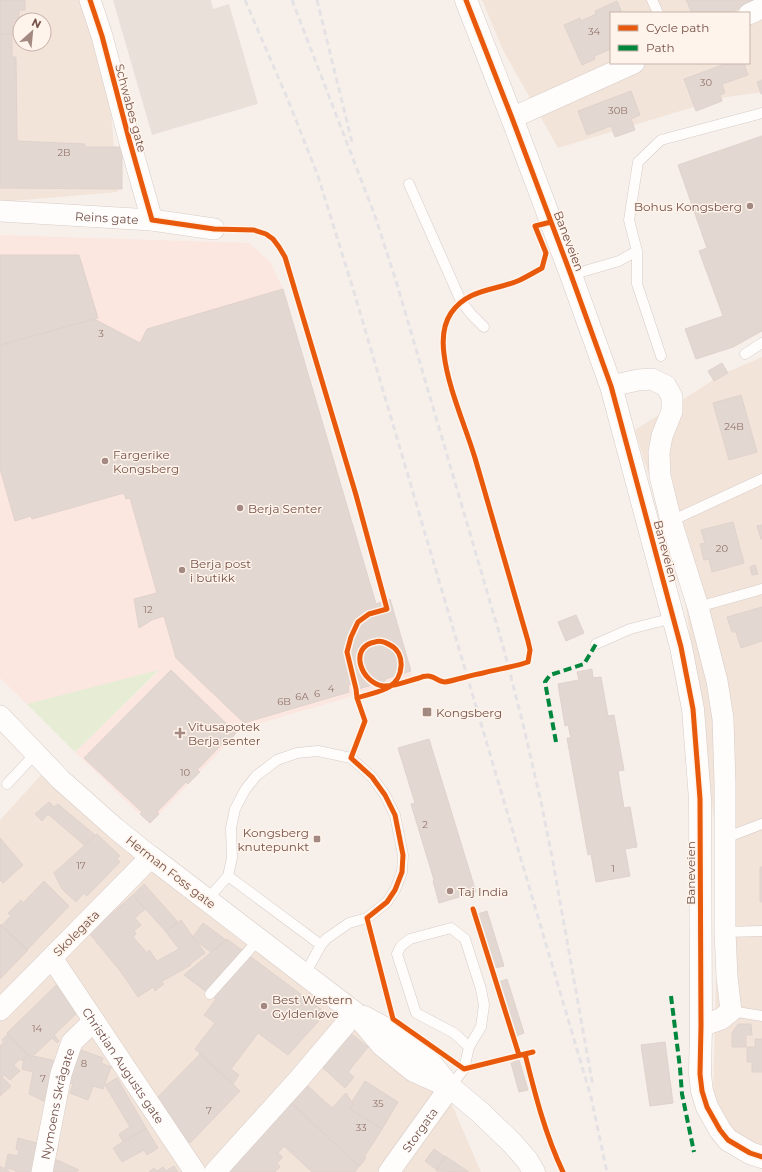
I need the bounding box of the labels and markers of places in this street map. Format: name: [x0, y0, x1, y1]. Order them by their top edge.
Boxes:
place label: Bohus Kongsberg: [634, 199, 742, 214]
marker: Bohus Kongsberg: [745, 201, 755, 211]
place label: Fargerike Kongsberg: [113, 447, 179, 476]
marker: Fargerike Kongsberg: [100, 456, 110, 466]
place label: Berja Senter: [248, 501, 322, 516]
marker: Berja Senter: [235, 503, 245, 513]
place label: Berja post i butikk: [190, 556, 251, 585]
marker: Berja post i butikk: [177, 565, 187, 575]
place label: Kongsberg: [436, 705, 502, 720]
marker: Kongsberg: [421, 706, 433, 718]
place label: Vitusapotek Berja senter: [188, 719, 261, 748]
marker: Vitusapotek Berja senter: [175, 728, 185, 738]
place label: Kongsberg knutepunkt: [237, 825, 309, 854]
marker: Kongsberg knutepunkt: [312, 834, 322, 844]
place label: Taj India: [458, 884, 508, 899]
marker: Taj India: [445, 886, 455, 896]
place label: Best Western Gyldenløve: [272, 992, 353, 1021]
marker: Best Western Gyldenløve: [259, 1001, 269, 1011]

